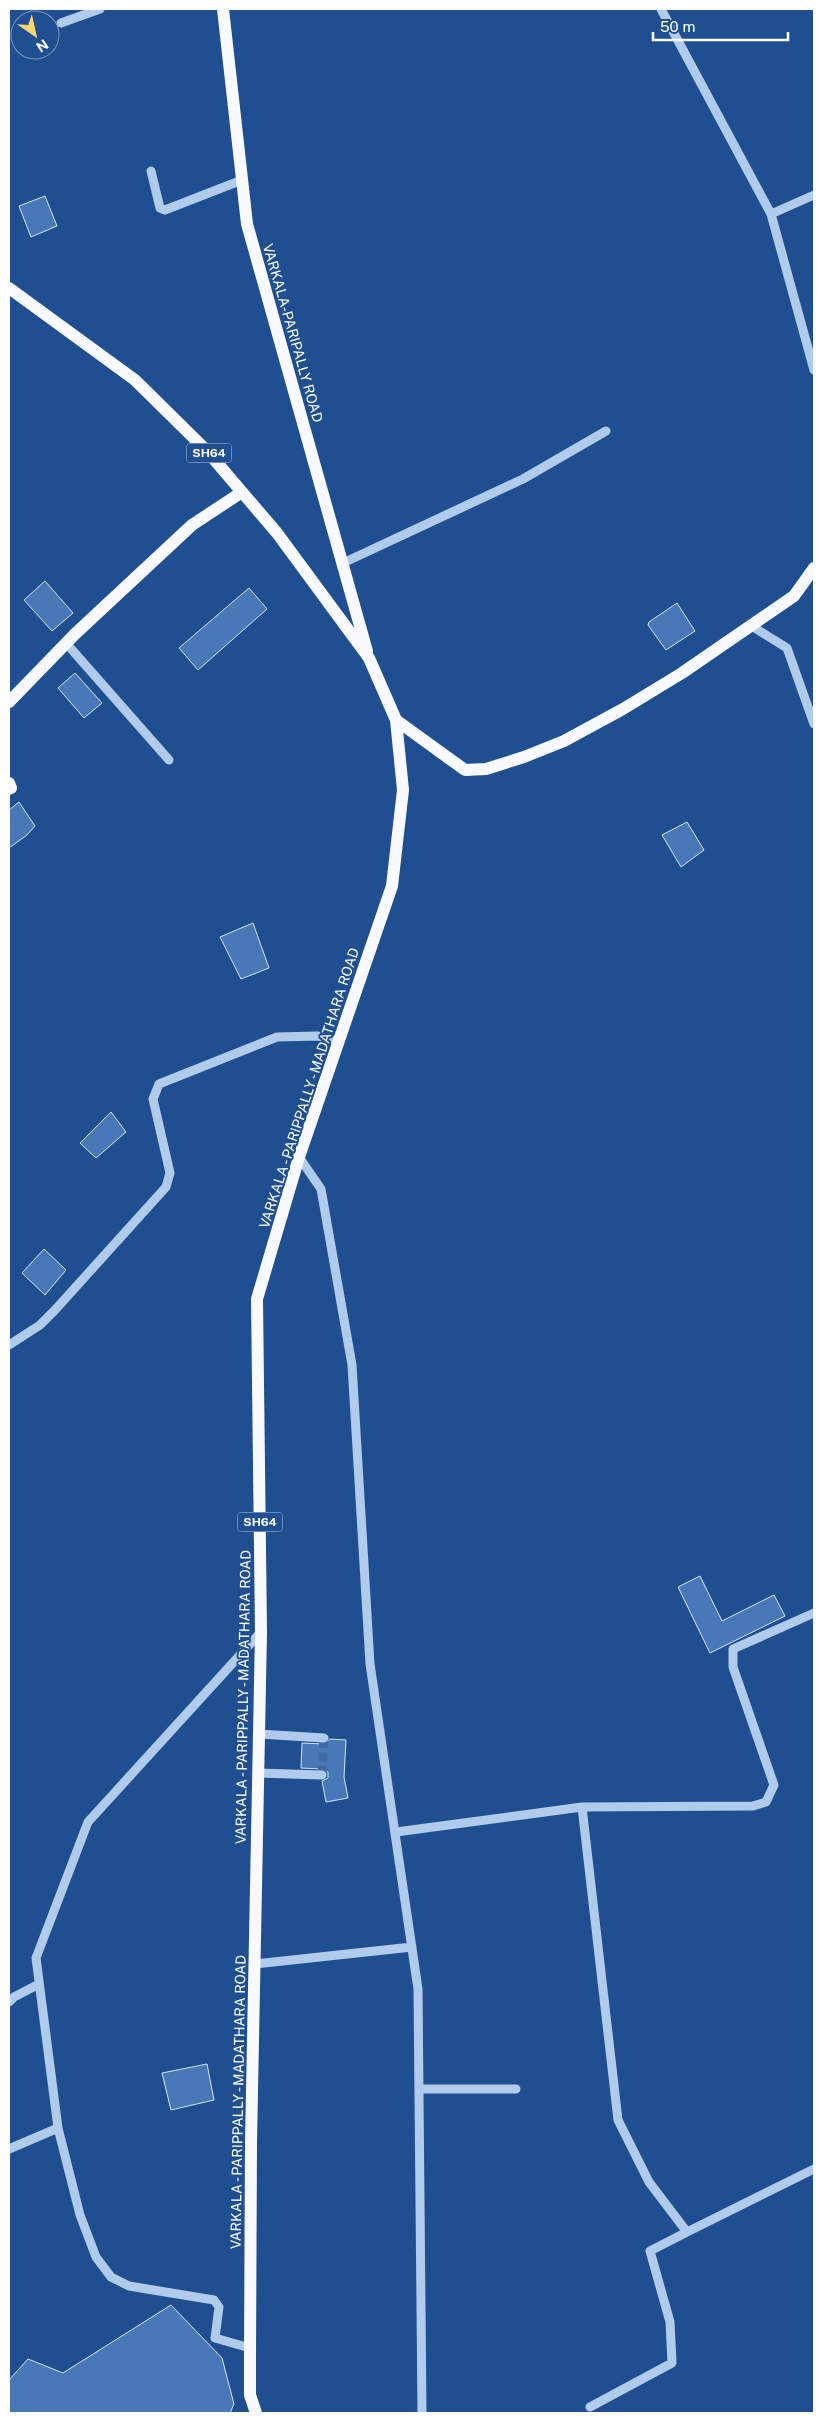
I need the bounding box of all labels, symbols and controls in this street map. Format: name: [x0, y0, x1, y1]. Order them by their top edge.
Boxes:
north arrow: [10, 10, 60, 60]
scale bar: [653, 10, 788, 42]
text: 50 m: [660, 18, 695, 35]
text: N: [33, 36, 51, 55]
street label: VARKALA-PARIPALLY ROAD: [260, 242, 326, 424]
road number: SH64: [186, 443, 232, 462]
street label: VARKALA - PARIPPALLY - MADATHARA ROAD: [256, 946, 362, 1230]
road number: SH64: [238, 1512, 282, 1531]
street label: VARKALA - PARIPPALLY - MADATHARA ROAD: [232, 1550, 254, 1844]
street label: VARKALA - PARIPPALLY - MADATHARA ROAD: [227, 1955, 249, 2249]

